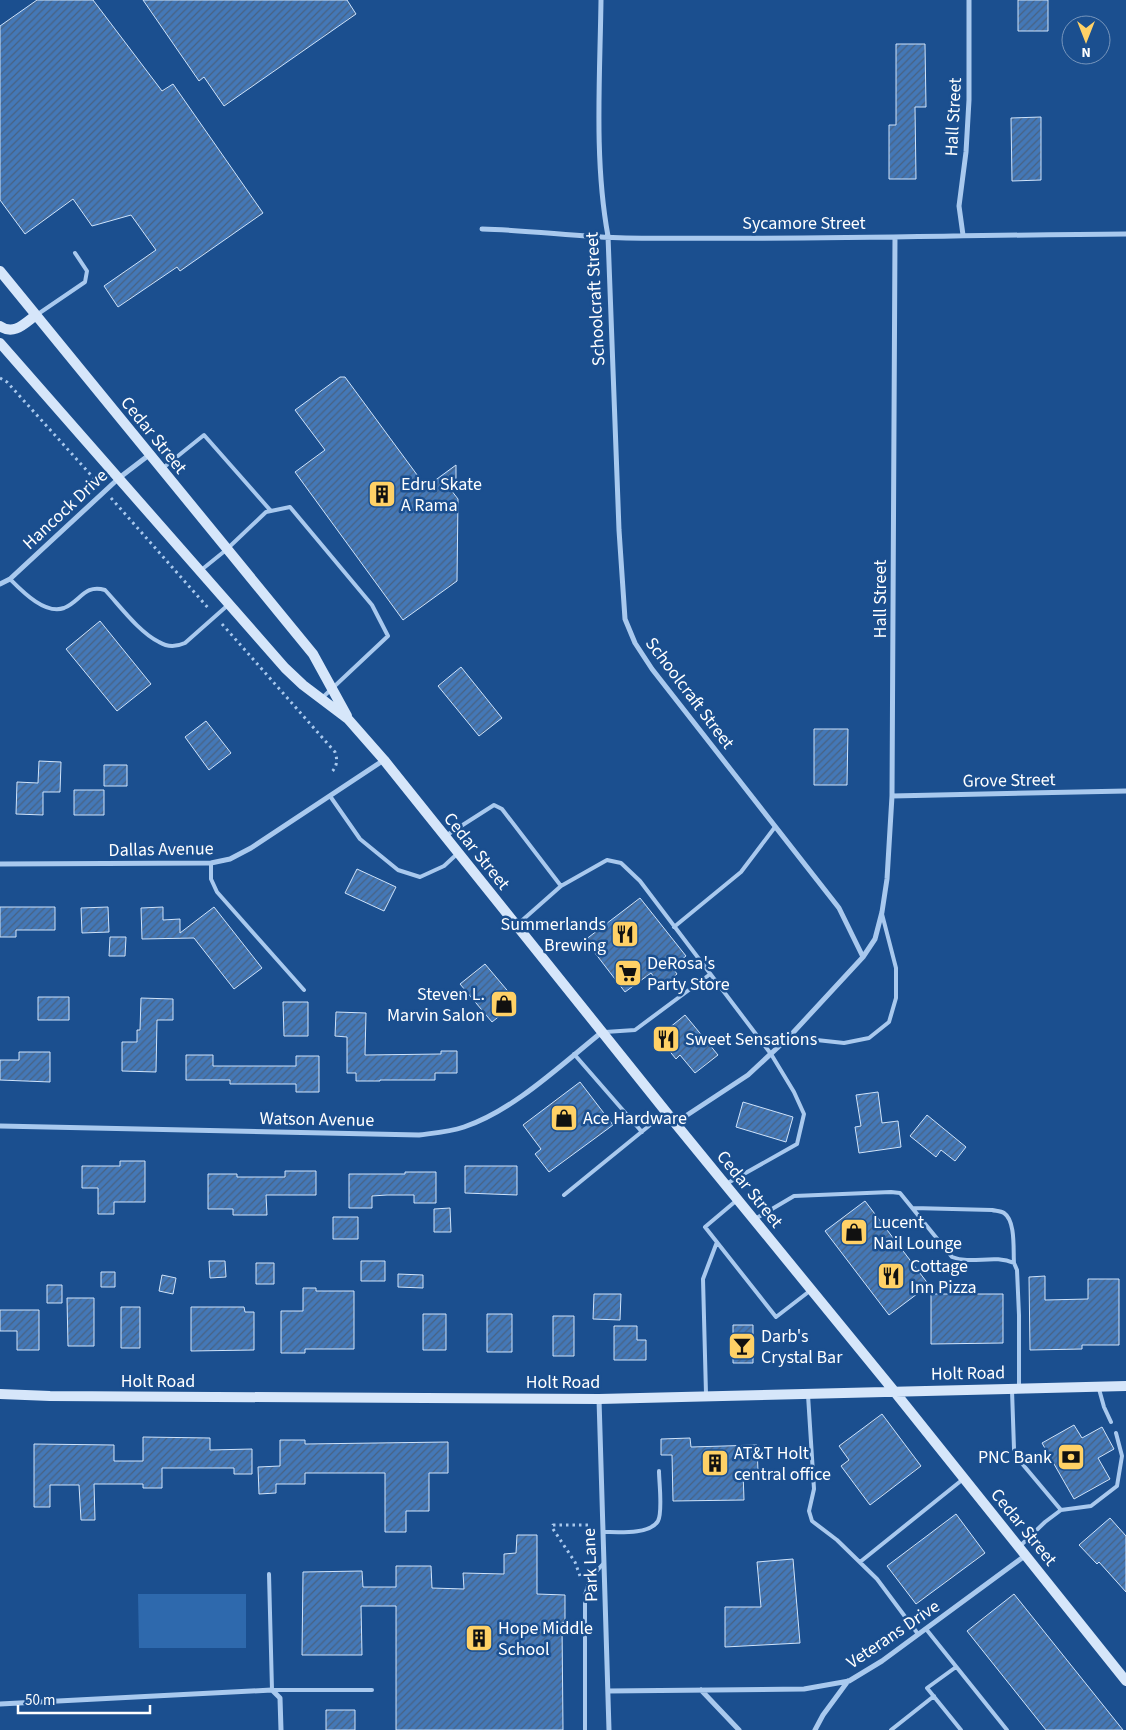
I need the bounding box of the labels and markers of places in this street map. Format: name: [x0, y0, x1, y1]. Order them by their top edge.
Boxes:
place label: Edru Skate A Rama: [401, 472, 482, 518]
building icon: Edru Skate A Rama: [367, 479, 397, 509]
place label: Summerlands Brewing: [501, 912, 606, 958]
restaurant icon: Summerlands Brewing: [610, 919, 640, 949]
place label: DeRosa's Party Store: [647, 951, 730, 997]
supermarket icon: DeRosa's Party Store: [613, 958, 643, 988]
place label: Steven L. Marvin Salon: [387, 982, 485, 1028]
shop icon: Steven L. Marvin Salon: [489, 989, 519, 1019]
restaurant icon: Sweet Sensations: [651, 1024, 681, 1054]
place label: Sweet Sensations: [685, 1027, 817, 1052]
shop icon: Ace Hardware: [549, 1103, 579, 1133]
place label: Ace Hardware: [583, 1106, 687, 1131]
place label: Lucent Nail Lounge: [873, 1210, 962, 1256]
shop icon: Lucent Nail Lounge: [839, 1217, 869, 1247]
place label: Cottage Inn Pizza: [910, 1254, 977, 1300]
restaurant icon: Cottage Inn Pizza: [876, 1261, 906, 1291]
place label: Darb's Crystal Bar: [761, 1324, 843, 1370]
bar icon: Darb's Crystal Bar: [727, 1331, 757, 1361]
place label: AT&T Holt central office: [734, 1441, 831, 1487]
bank icon: PNC Bank: [1056, 1442, 1086, 1472]
place label: PNC Bank: [978, 1445, 1052, 1470]
building icon: AT&T Holt central office: [700, 1448, 730, 1478]
place label: Hope Middle School: [498, 1616, 593, 1662]
building icon: Hope Middle School: [464, 1623, 494, 1653]

